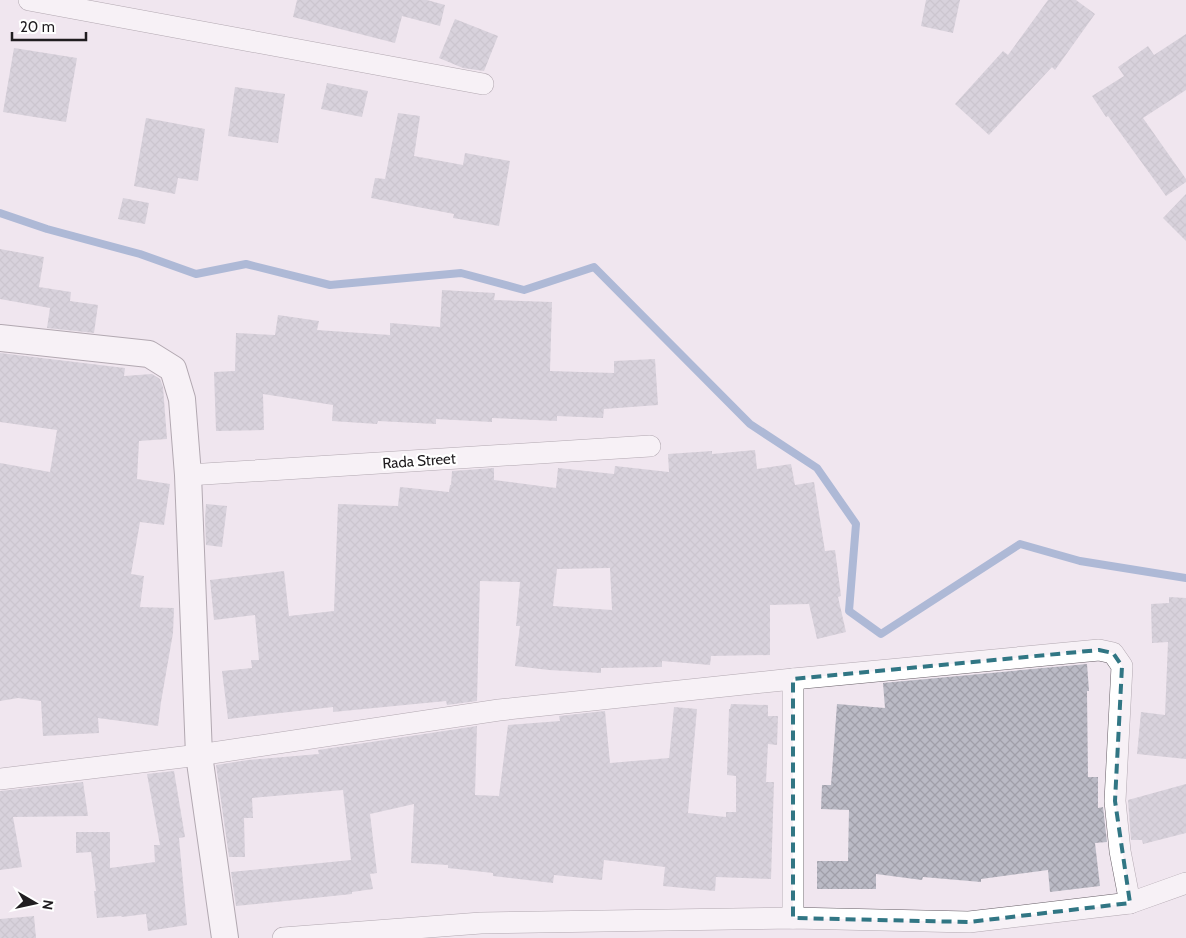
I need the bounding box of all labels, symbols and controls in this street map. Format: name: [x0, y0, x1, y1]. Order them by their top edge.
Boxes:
scale bar: [12, 10, 86, 42]
text: 20 m: [20, 18, 55, 36]
street label: Rada Street: [382, 449, 456, 473]
north arrow: [10, 878, 60, 928]
text: N: [38, 899, 58, 911]

